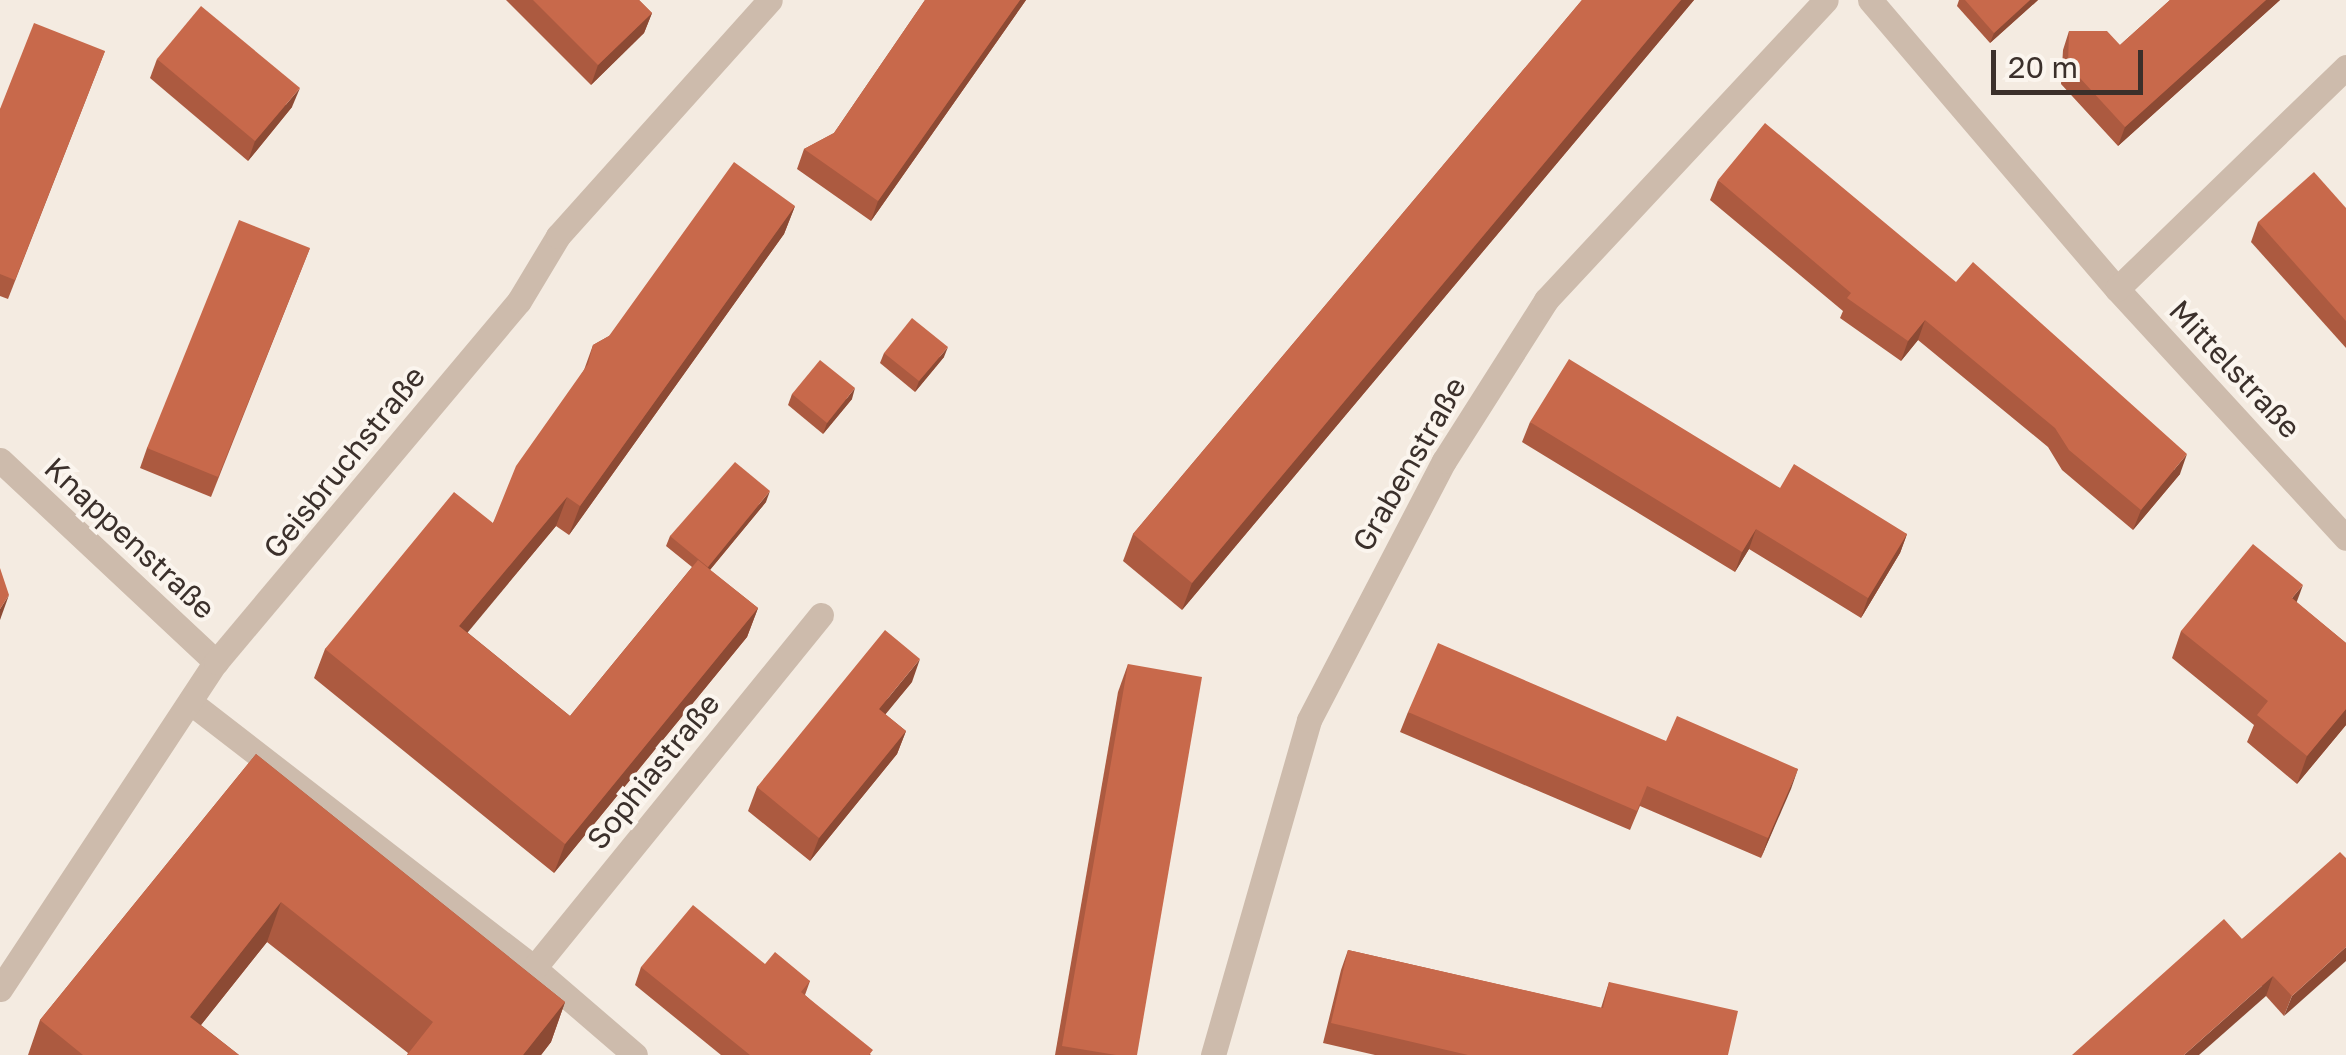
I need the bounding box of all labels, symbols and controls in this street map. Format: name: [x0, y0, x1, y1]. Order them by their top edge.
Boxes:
scale bar: [1996, 30, 2148, 92]
text: 20 m: [2008, 49, 2078, 85]
street label: Mittelstraße: [2162, 293, 2308, 445]
street label: Geisbruchstraße: [256, 359, 432, 565]
street label: Grabenstraße: [1345, 371, 1473, 557]
street label: Knappenstraße: [37, 450, 223, 626]
street label: Sophiastraße: [579, 686, 727, 856]

